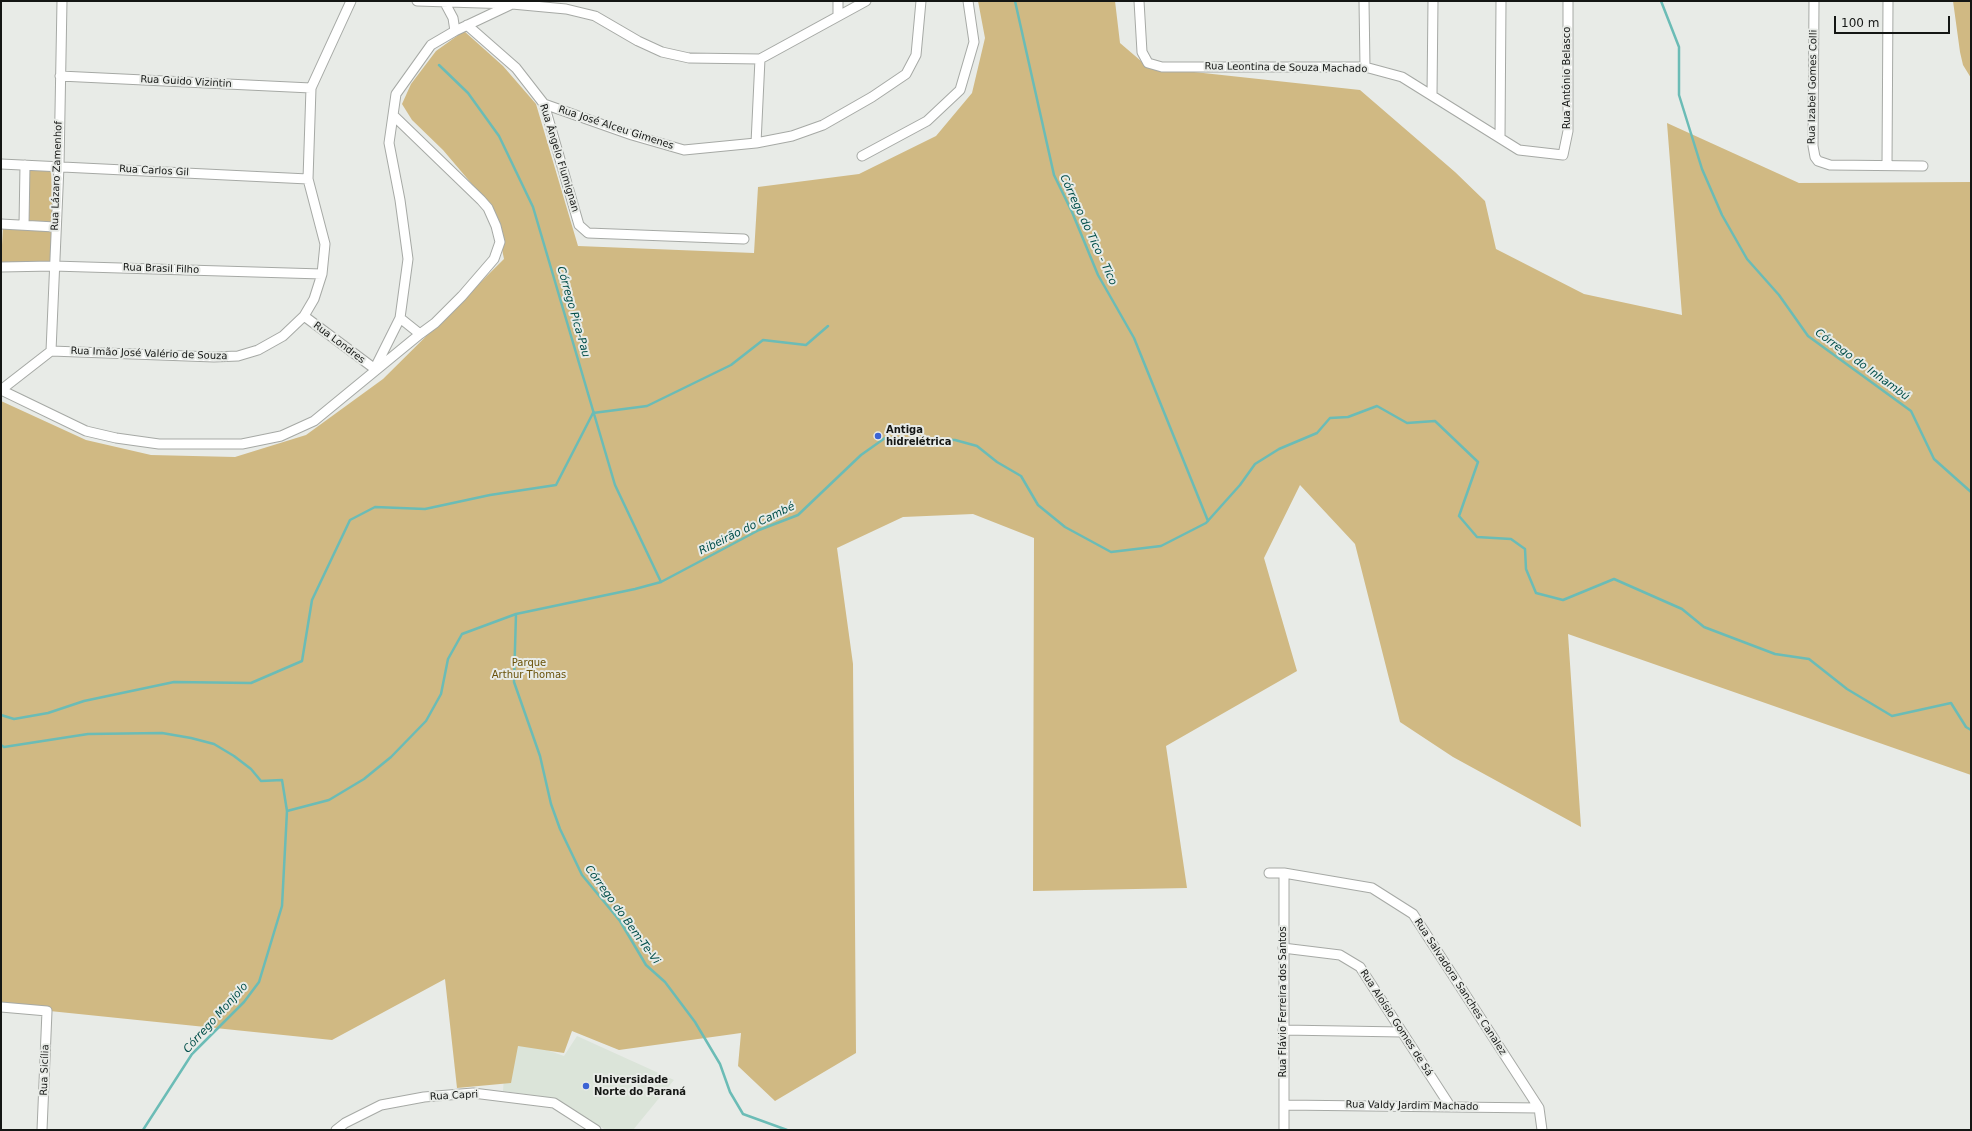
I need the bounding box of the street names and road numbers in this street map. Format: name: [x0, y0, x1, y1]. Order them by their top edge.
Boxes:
street label: Rua Antônio Belasco: [1561, 27, 1573, 129]
street label: Rua Izabel Gomes Colli: [1806, 30, 1820, 144]
street label: Rua Leontina de Souza Machado: [1205, 61, 1367, 75]
street label: Rua Guido Vizintin: [140, 74, 232, 90]
street label: Rua Ângelo Flumignan: [537, 102, 581, 214]
street label: Rua José Alceu Gimenes: [557, 104, 675, 152]
street label: Rua Lázaro Zamenhof: [49, 121, 65, 231]
street label: Rua Carlos Gil: [119, 163, 189, 179]
street label: Rua Brasil Filho: [123, 262, 199, 276]
street label: Rua Londres: [311, 320, 367, 366]
street label: Rua Imão José Valério de Souza: [70, 345, 228, 363]
street label: Rua Salvadora Sanches Canalez: [1411, 917, 1509, 1057]
street label: Rua Flávio Ferreira dos Santos: [1277, 926, 1289, 1078]
street label: Rua Aloísio Gomes de Sá: [1357, 968, 1435, 1078]
street label: Rua Sicília: [38, 1044, 52, 1096]
street label: Rua Capri: [429, 1089, 479, 1103]
street label: Rua Valdy Jardim Machado: [1346, 1099, 1478, 1113]

